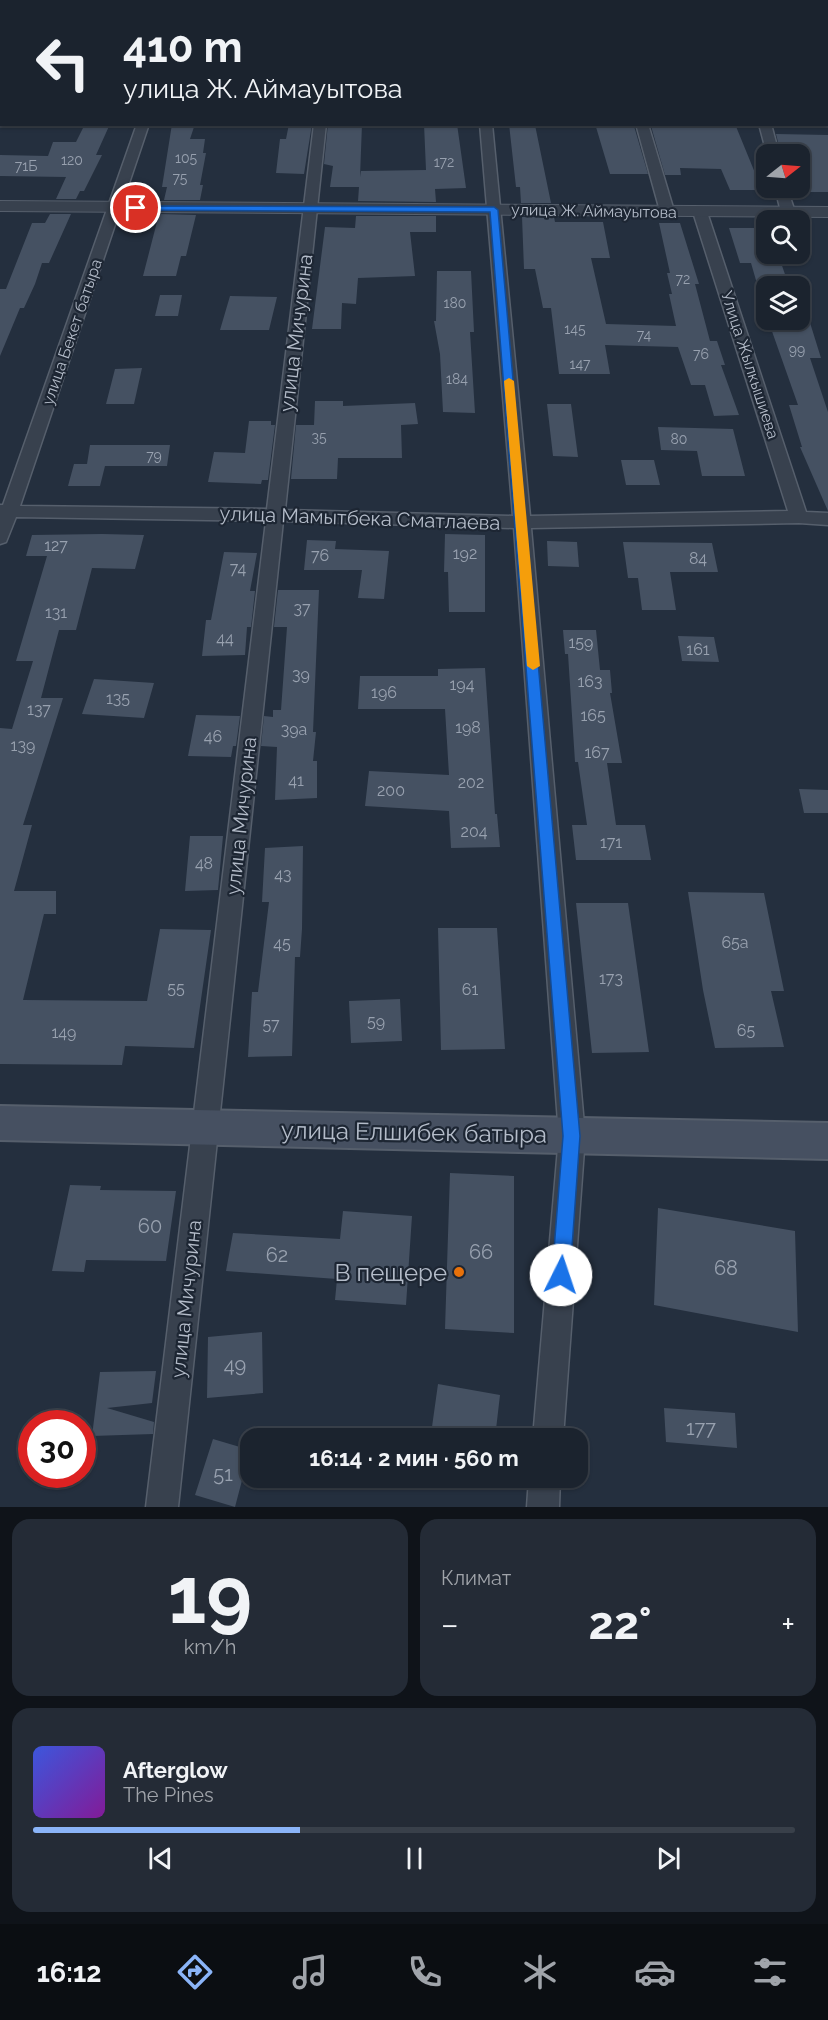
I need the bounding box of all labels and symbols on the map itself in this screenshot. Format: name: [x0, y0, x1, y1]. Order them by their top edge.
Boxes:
north arrow: [756, 144, 810, 198]
house number: 105: [175, 150, 197, 166]
house number: 120: [61, 152, 83, 168]
house number: 172: [434, 154, 454, 170]
house number: 71Б: [15, 158, 37, 174]
house number: 75: [173, 170, 188, 186]
pin: [110, 182, 161, 233]
street label: улица Ж. Аймауытова: [511, 200, 677, 222]
street label: улица Мичурина: [274, 253, 318, 413]
street label: улица Бекет батыра: [38, 256, 106, 408]
house number: 72: [676, 271, 690, 287]
street label: Улица Жылкышиева: [717, 289, 783, 441]
house number: 180: [444, 295, 466, 311]
house number: 145: [564, 321, 586, 337]
house number: 74: [637, 327, 652, 343]
house number: 99: [789, 342, 805, 358]
house number: 76: [693, 346, 709, 362]
house number: 147: [569, 356, 591, 372]
house number: 184: [446, 371, 468, 387]
house number: 35: [311, 429, 327, 445]
house number: 80: [671, 431, 687, 447]
house number: 79: [146, 448, 162, 464]
street label: улица Мамытбека Сматлаева: [219, 501, 501, 535]
house number: 127: [44, 536, 68, 555]
house number: 192: [453, 544, 477, 563]
house number: 76: [311, 546, 329, 565]
house number: 84: [689, 549, 707, 568]
house number: 74: [230, 559, 246, 578]
house number: 37: [293, 599, 311, 618]
house number: 131: [45, 603, 67, 622]
house number: 44: [216, 629, 234, 648]
house number: 159: [569, 633, 593, 652]
house number: 161: [686, 640, 710, 659]
house number: 39: [292, 665, 310, 684]
house number: 163: [577, 672, 603, 691]
house number: 194: [450, 675, 475, 694]
house number: 196: [371, 683, 397, 702]
house number: 135: [106, 689, 130, 708]
house number: 137: [27, 700, 51, 719]
house number: 165: [580, 706, 606, 725]
house number: 198: [455, 718, 481, 737]
house number: 39а: [281, 720, 307, 739]
house number: 46: [204, 727, 222, 746]
house number: 139: [11, 736, 35, 755]
street label: улица Мичурина: [221, 736, 261, 896]
house number: 167: [584, 743, 610, 762]
house number: 41: [288, 771, 304, 790]
house number: 202: [458, 773, 484, 792]
house number: 200: [377, 781, 405, 800]
house number: 204: [461, 822, 488, 841]
house number: 171: [600, 833, 622, 852]
house number: 48: [195, 854, 213, 873]
house number: 43: [274, 865, 292, 884]
house number: 65а: [721, 933, 749, 952]
house number: 45: [273, 934, 291, 953]
house number: 173: [599, 969, 623, 988]
house number: 55: [167, 979, 185, 998]
house number: 61: [462, 980, 478, 999]
house number: 59: [367, 1012, 385, 1031]
house number: 57: [262, 1015, 280, 1034]
house number: 65: [737, 1021, 755, 1040]
house number: 149: [52, 1023, 76, 1042]
street label: улица Елшибек батыра: [281, 1115, 547, 1149]
house number: 60: [138, 1214, 162, 1238]
street label: улица Мичурина: [166, 1219, 206, 1379]
house number: 66: [469, 1240, 493, 1264]
house number: 62: [266, 1243, 288, 1267]
position arrow: [529, 1243, 593, 1307]
house number: 68: [714, 1256, 738, 1280]
place label: В пещере: [334, 1258, 447, 1287]
marker: В пещере: [452, 1265, 466, 1279]
house number: 49: [224, 1353, 246, 1377]
speed limit sign: 30: [18, 1410, 96, 1488]
house number: 177: [686, 1416, 716, 1440]
house number: 51: [213, 1462, 233, 1486]

